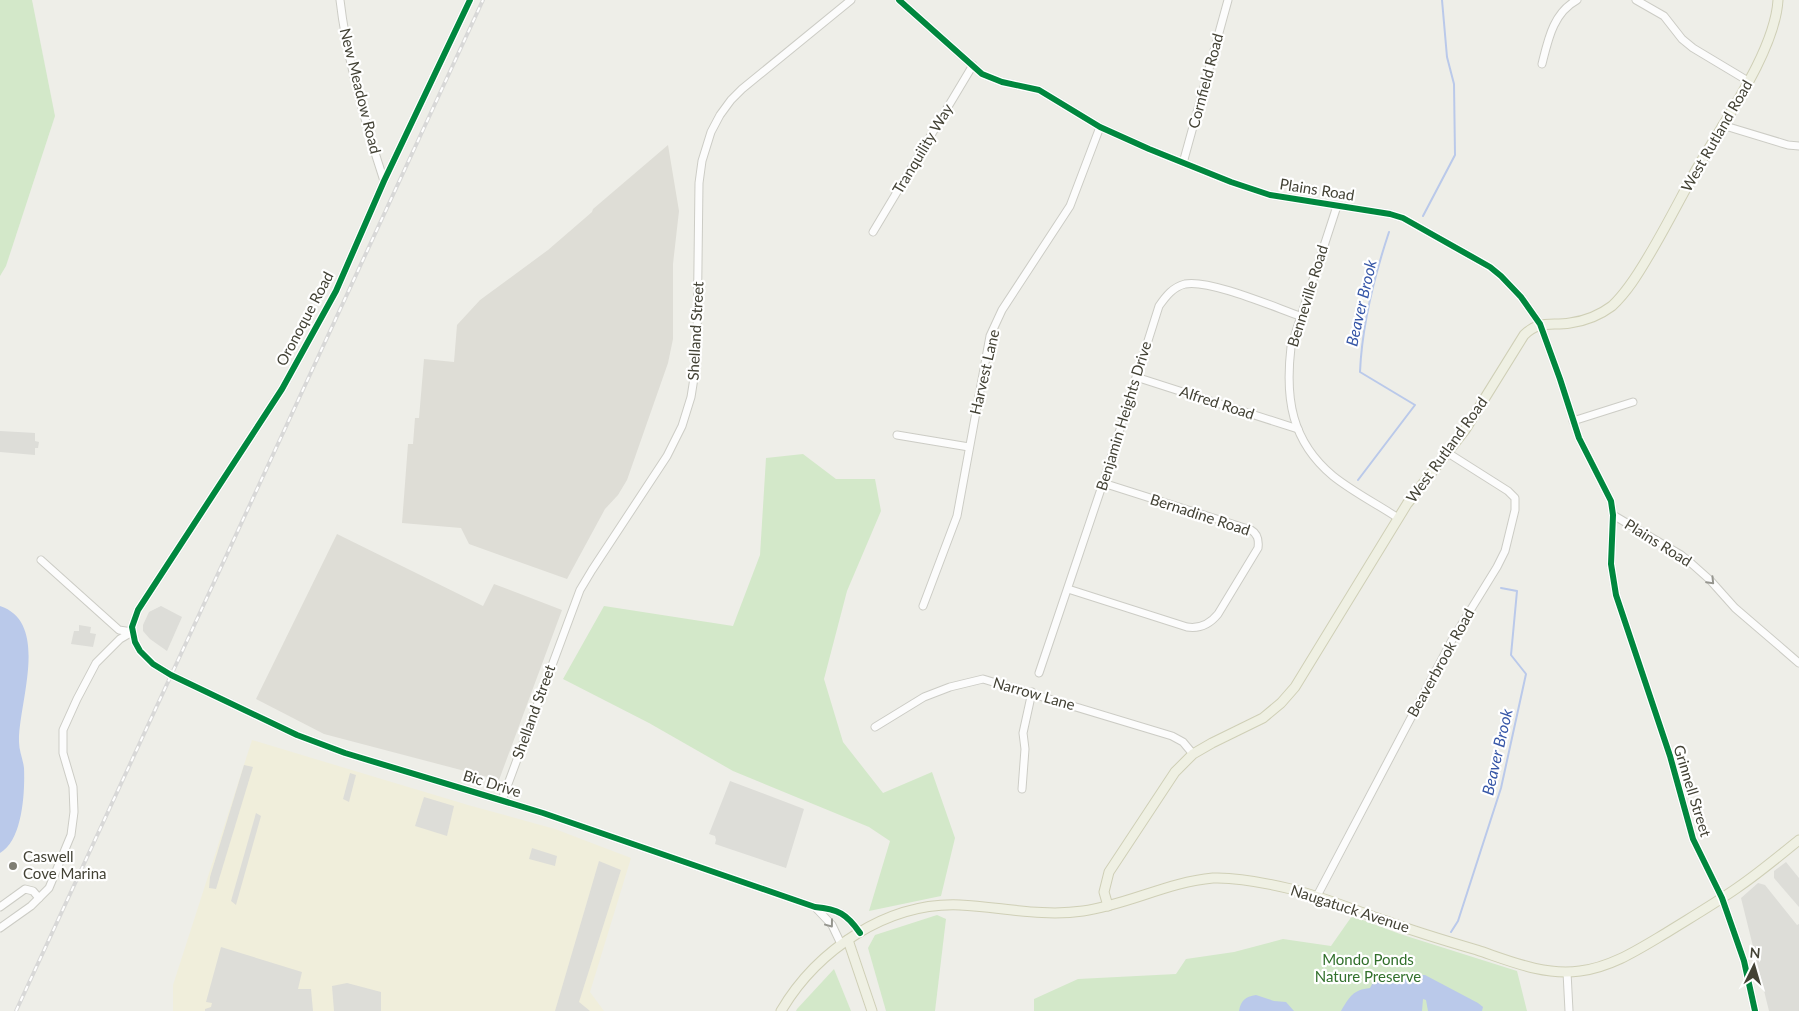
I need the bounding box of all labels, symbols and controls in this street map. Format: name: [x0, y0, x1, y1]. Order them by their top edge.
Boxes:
street label: New Meadow Road: [337, 26, 385, 155]
street label: Cornfield Road: [1184, 31, 1226, 130]
street label: West Rutland Road: [1677, 76, 1755, 195]
street label: Tranquility Way: [888, 100, 956, 197]
street label: Plains Road: [1278, 174, 1356, 204]
street label: Benneville Road: [1283, 243, 1331, 349]
water label: Beaver Brook: [1341, 257, 1380, 348]
street label: Oronoque Road: [272, 268, 337, 369]
street label: Shelland Street: [683, 280, 707, 381]
street label: Harvest Lane: [965, 327, 1003, 416]
street label: Benjamin Heights Drive: [1092, 339, 1154, 493]
street label: Alfred Road: [1178, 382, 1257, 423]
street label: West Rutland Road: [1402, 393, 1491, 506]
street label: Bernadine Road: [1148, 489, 1253, 539]
street label: Plains Road: [1622, 515, 1695, 570]
one-way arrow: [1705, 576, 1714, 585]
street label: Beaverbrook Road: [1403, 605, 1477, 720]
street label: Shelland Street: [508, 662, 559, 761]
street label: Narrow Lane: [991, 673, 1077, 713]
water label: Beaver Brook: [1477, 706, 1516, 797]
street label: Grinnell Street: [1670, 743, 1716, 839]
street label: Bic Drive: [461, 766, 524, 800]
place label: Caswell Cove Marina: [23, 847, 107, 882]
marker: Caswell Cove Marina: [7, 860, 19, 872]
street label: Naugatuck Avenue: [1289, 880, 1412, 936]
one-way arrow: [825, 918, 833, 927]
north arrow: [1729, 941, 1779, 991]
text: N: [1749, 944, 1761, 961]
park label: Mondo Ponds Nature Preserve: [1315, 950, 1421, 985]

